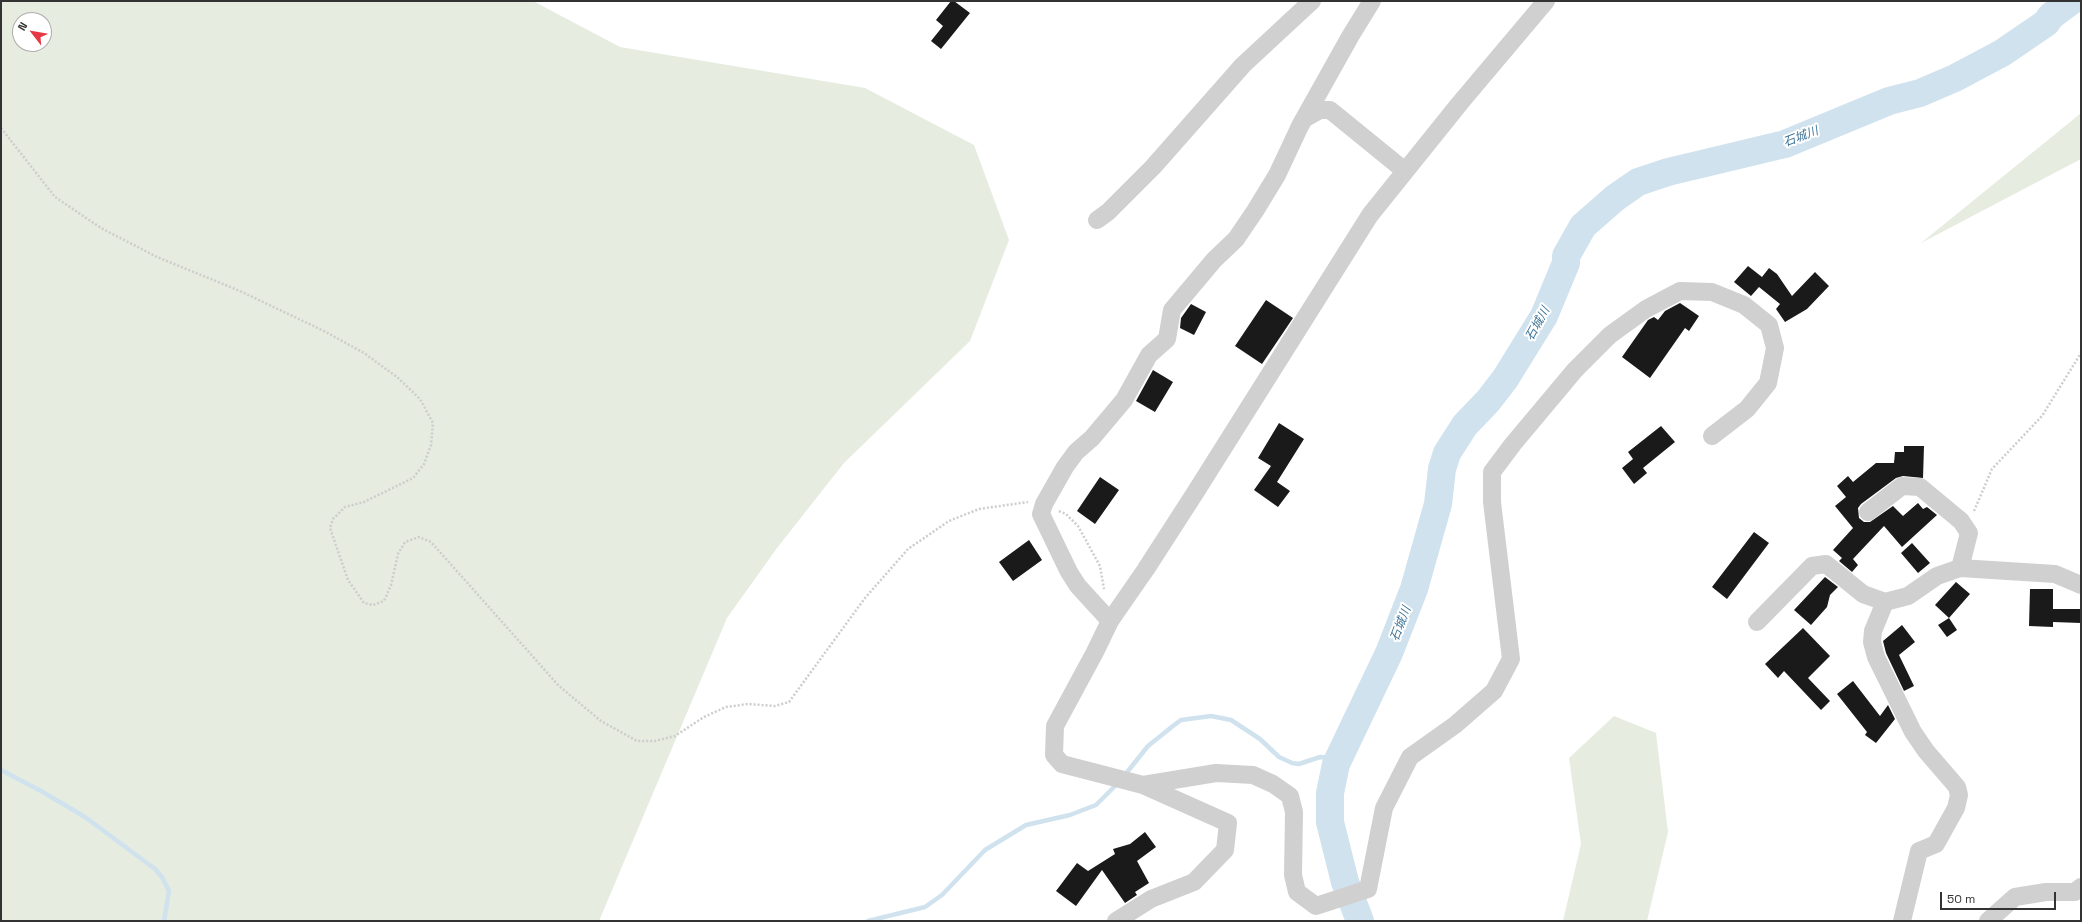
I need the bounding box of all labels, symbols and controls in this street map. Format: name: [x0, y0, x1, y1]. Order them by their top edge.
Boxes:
north arrow: [12, 12, 52, 52]
text: N: [15, 20, 30, 33]
water label: 石城川: [1782, 124, 1820, 150]
water label: 石城川: [1523, 305, 1553, 343]
water label: 石城川: [1388, 605, 1414, 643]
scale bar: [1942, 884, 2058, 910]
text: 50 m: [1947, 891, 1975, 907]

